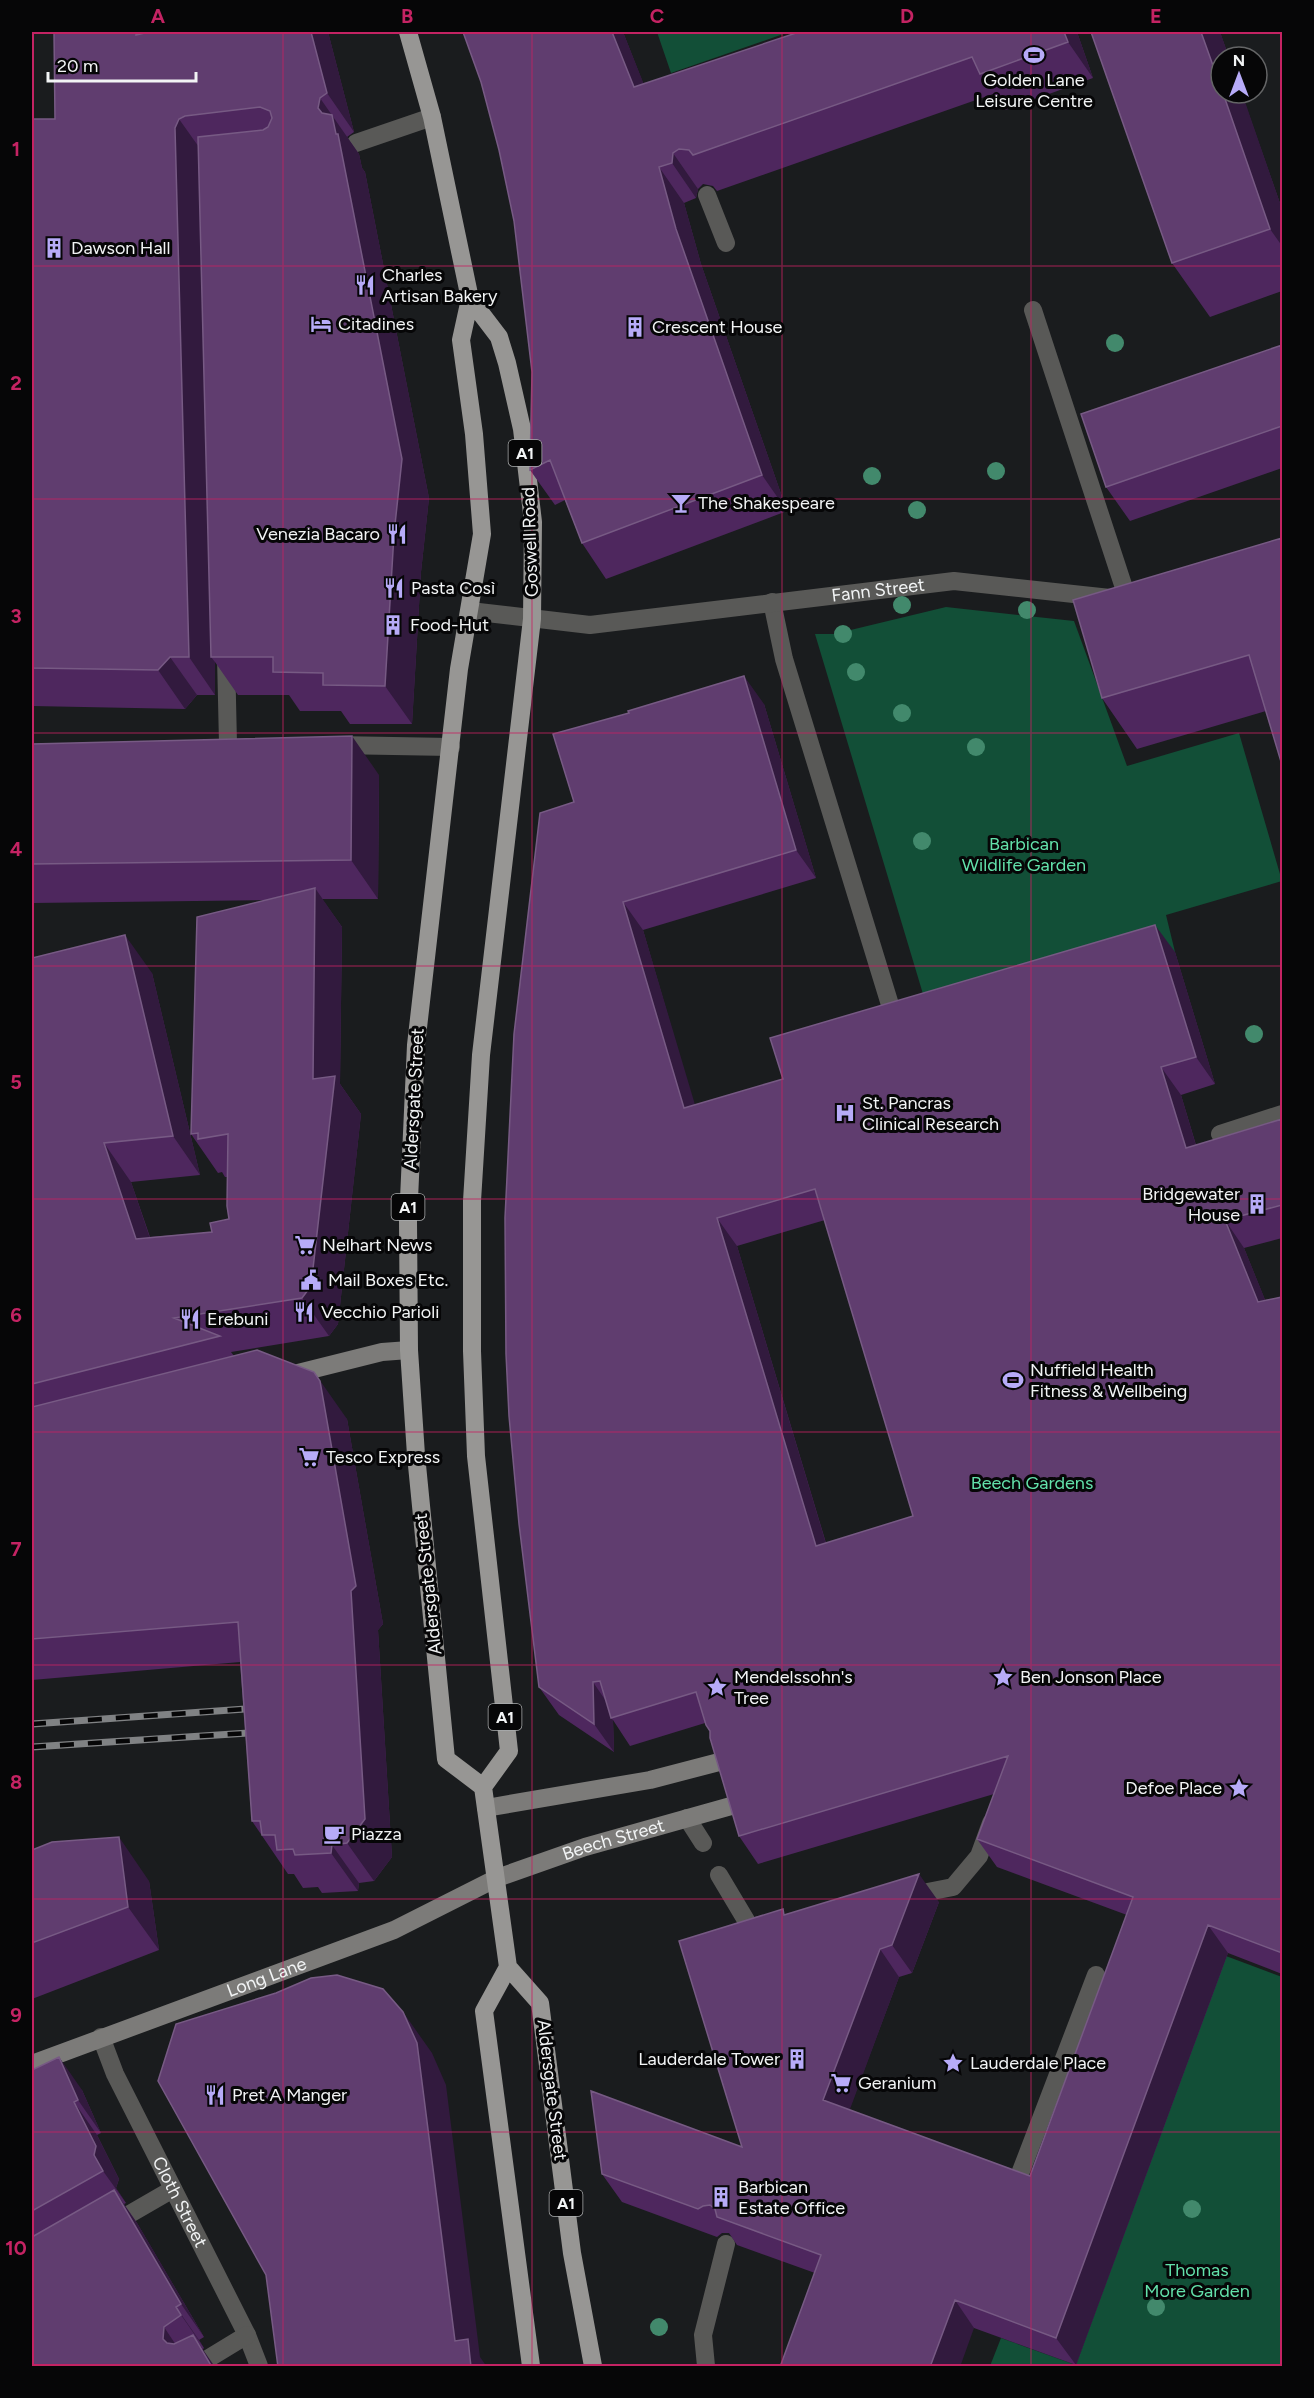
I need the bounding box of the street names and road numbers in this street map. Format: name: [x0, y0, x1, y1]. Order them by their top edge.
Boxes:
road number: A1: [508, 440, 542, 466]
street label: Goswell Road: [517, 487, 543, 597]
street label: Fann Street: [830, 574, 926, 607]
street label: Aldersgate Street: [399, 1027, 429, 1171]
road number: A1: [392, 1194, 424, 1220]
street label: Aldersgate Street: [410, 1512, 446, 1656]
road number: A1: [488, 1704, 522, 1730]
street label: Beech Street: [559, 1814, 667, 1865]
street label: Long Lane: [224, 1952, 310, 2002]
street label: Aldersgate Street: [532, 2018, 572, 2162]
street label: Cloth Street: [148, 2153, 212, 2251]
road number: A1: [550, 2190, 582, 2216]

